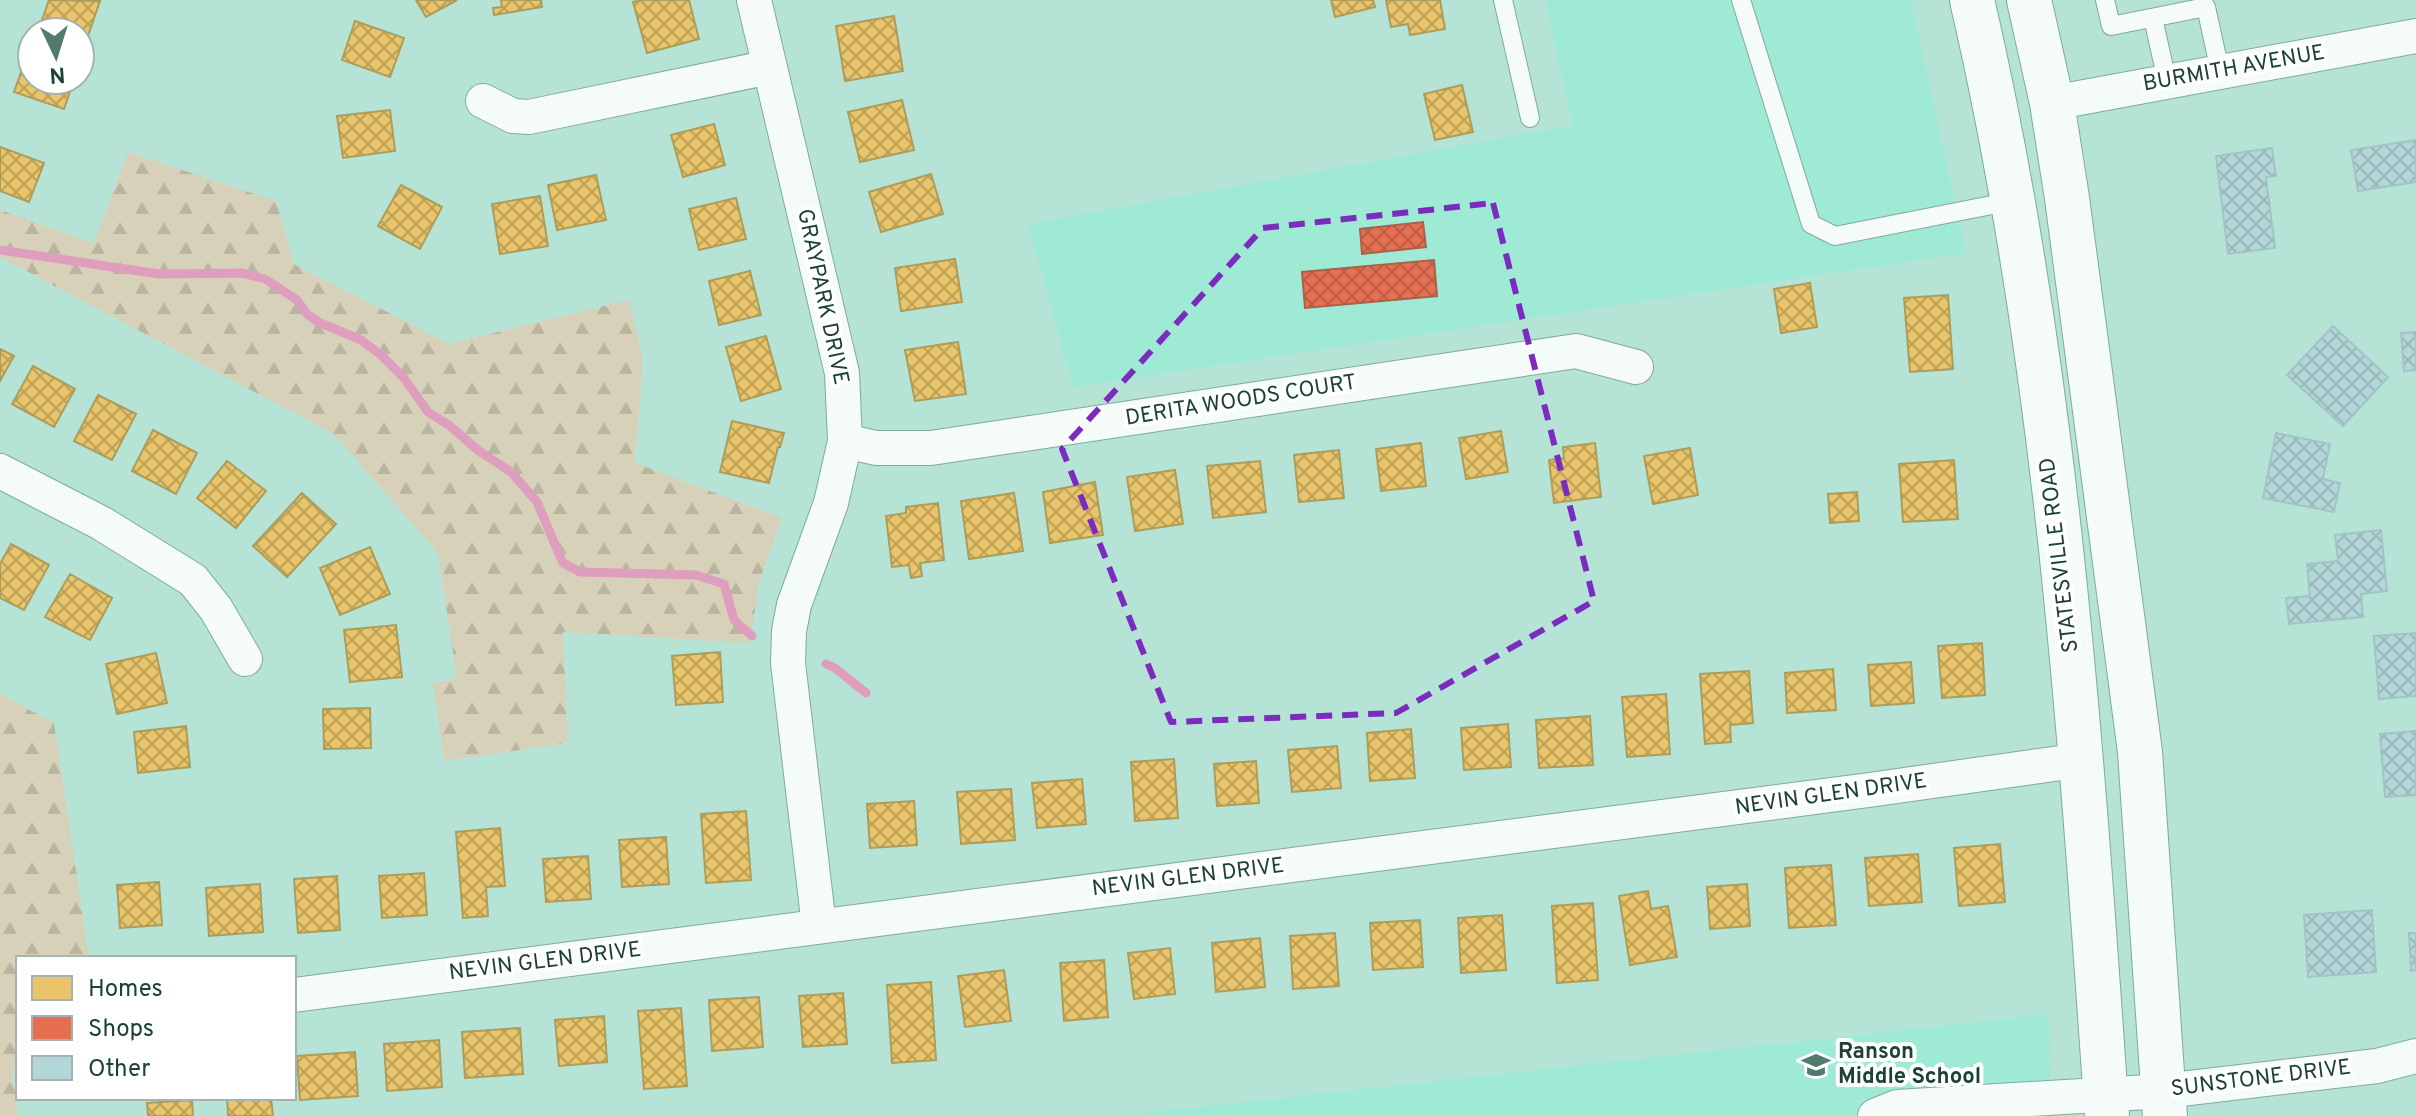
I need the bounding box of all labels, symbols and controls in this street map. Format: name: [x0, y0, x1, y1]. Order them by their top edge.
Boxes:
north arrow: [16, 16, 96, 96]
street label: BURMITH AVENUE: [2141, 40, 2327, 98]
text: N: [48, 59, 66, 87]
street label: GRAYPARK DRIVE: [790, 207, 854, 387]
street label: DERITA WOODS COURT: [1123, 369, 1359, 433]
street label: STATESVILLE ROAD: [2035, 456, 2085, 654]
street label: NEVIN GLEN DRIVE: [1733, 768, 1929, 822]
street label: NEVIN GLEN DRIVE: [1090, 853, 1286, 903]
street label: NEVIN GLEN DRIVE: [447, 937, 643, 987]
legend: [16, 956, 296, 1100]
text: Homes: [88, 975, 163, 1005]
text: Shops: [88, 1015, 154, 1045]
place label: Ranson Middle School: [1838, 1039, 1981, 1091]
school or university icon: Ranson Middle School: [1801, 1050, 1831, 1080]
text: Other: [88, 1055, 150, 1085]
street label: SUNSTONE DRIVE: [2169, 1055, 2353, 1103]

